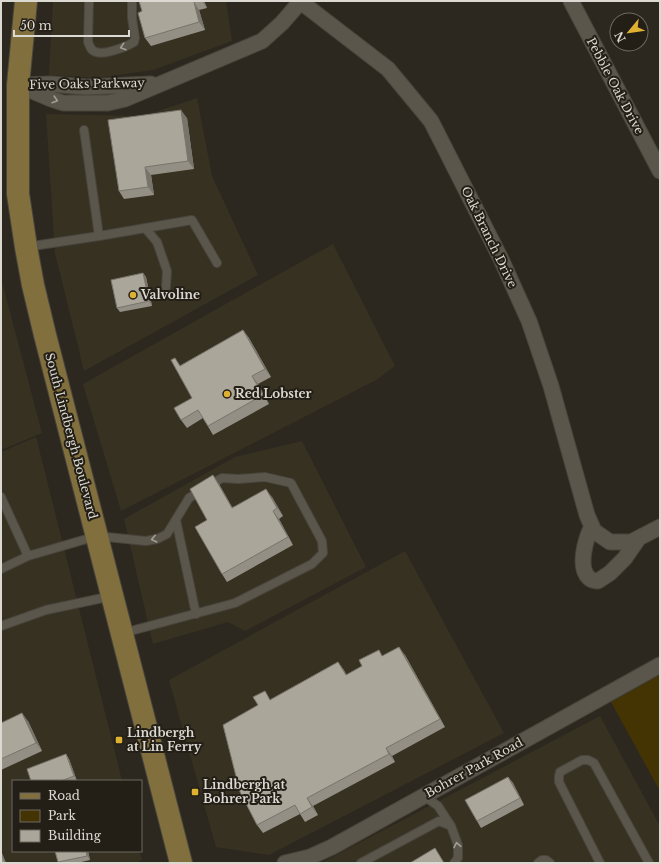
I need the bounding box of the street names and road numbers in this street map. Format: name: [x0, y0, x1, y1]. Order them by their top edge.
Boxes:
street label: Pebble Oak Drive: [584, 35, 647, 137]
street label: Five Oaks Parkway: [29, 75, 145, 92]
street label: Oak Branch Drive: [458, 184, 521, 290]
street label: South Lindbergh Boulevard: [42, 351, 101, 521]
street label: Bohrer Park Road: [422, 734, 525, 801]

